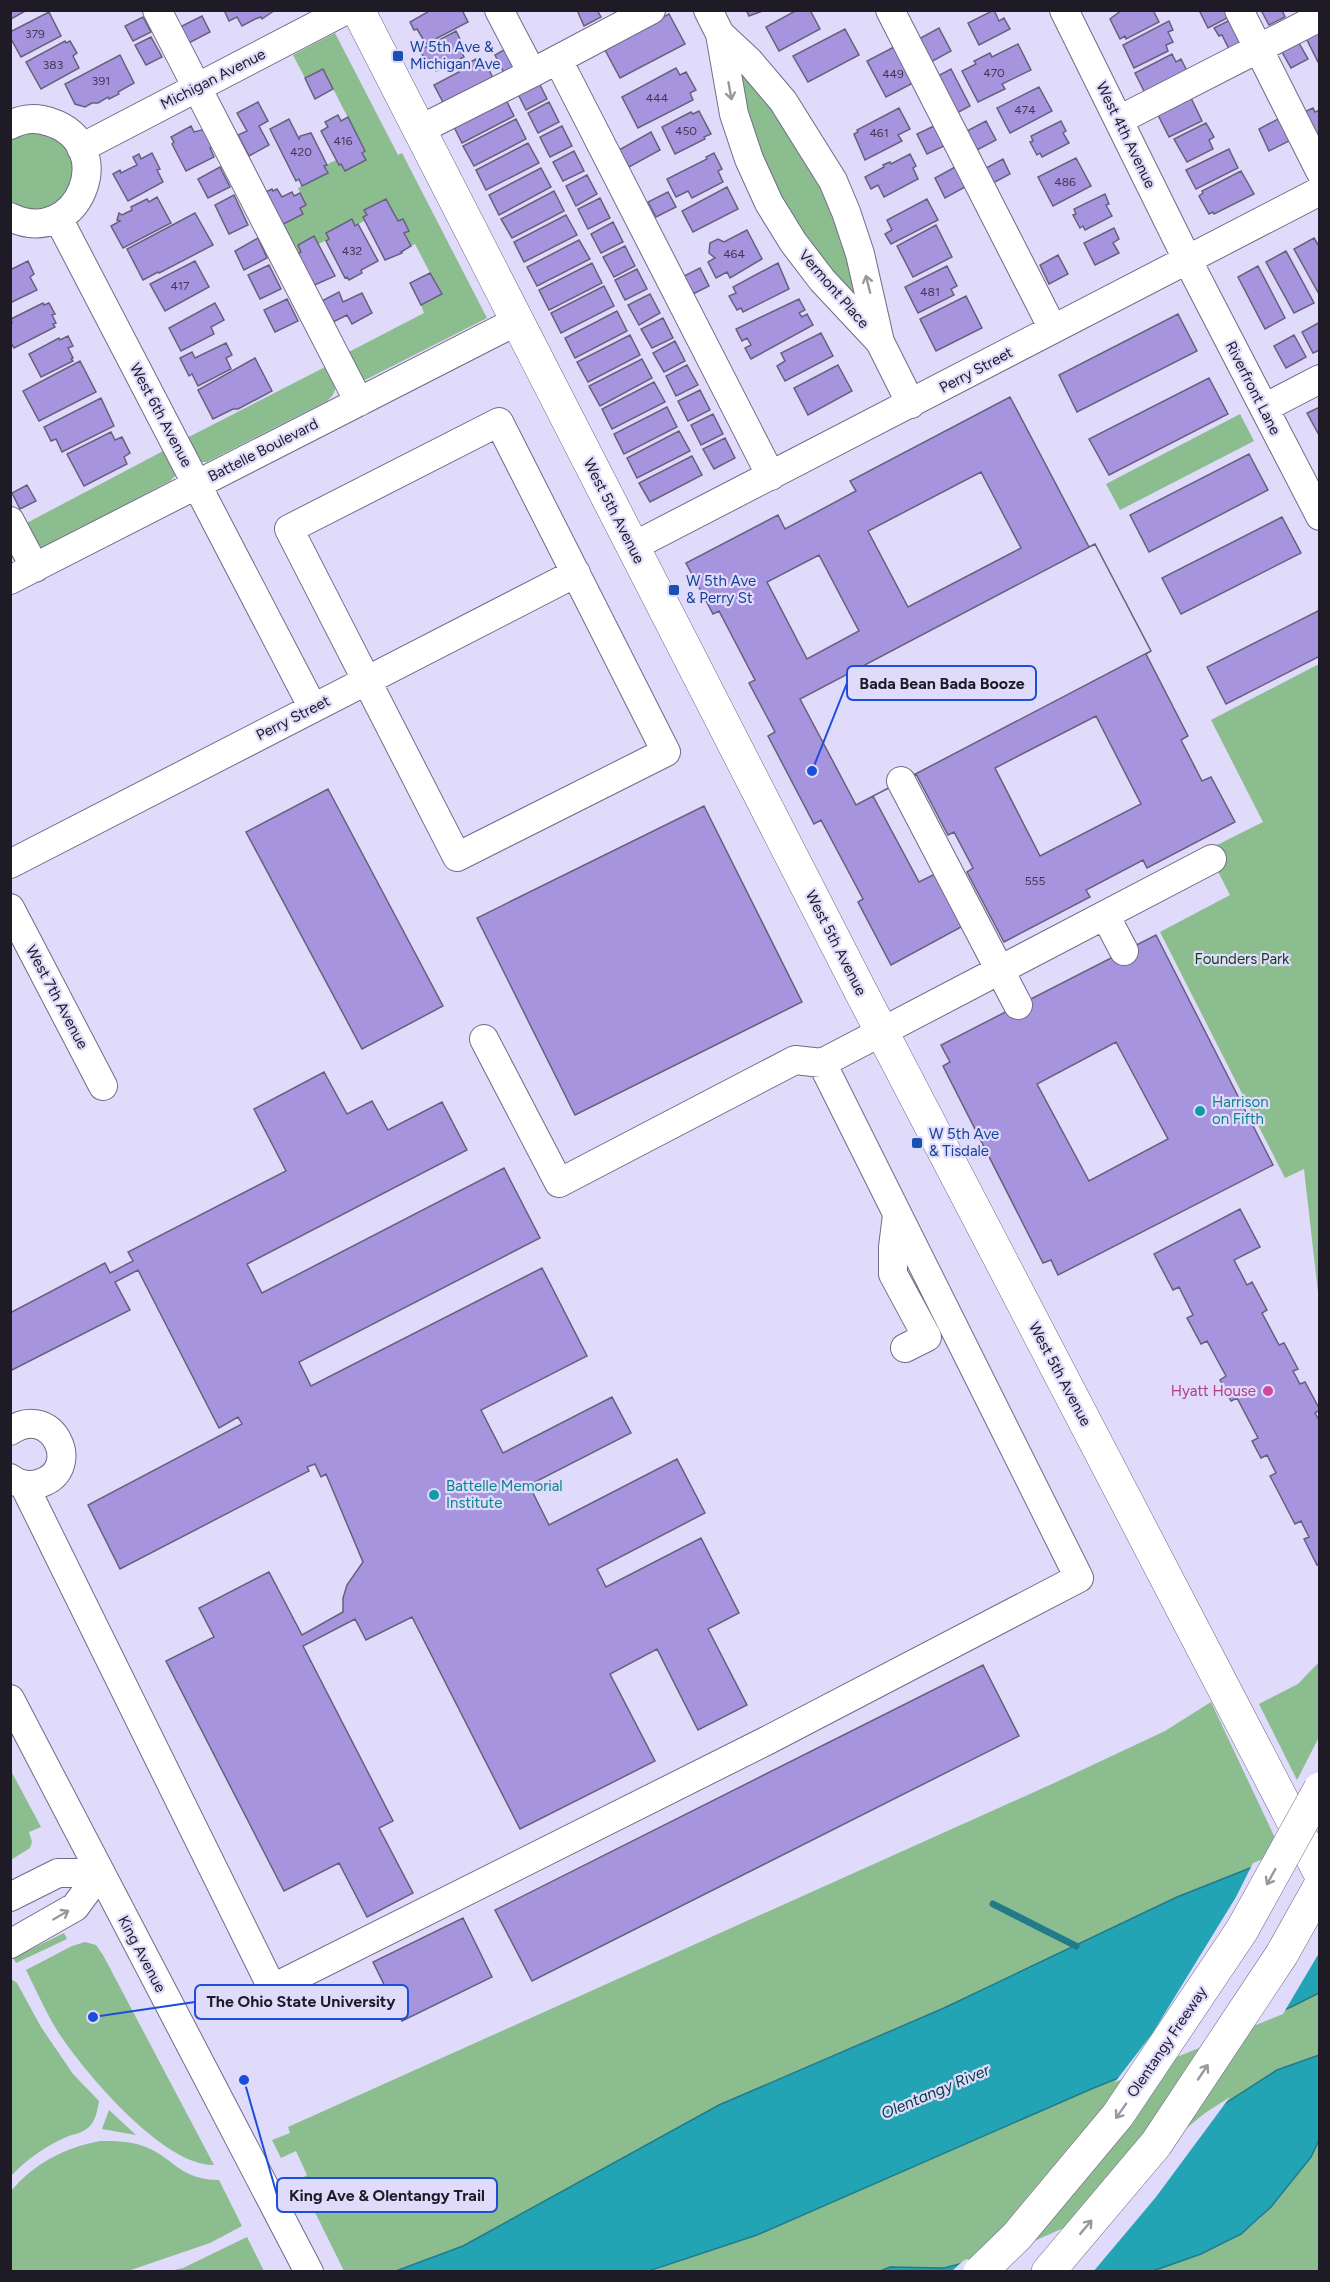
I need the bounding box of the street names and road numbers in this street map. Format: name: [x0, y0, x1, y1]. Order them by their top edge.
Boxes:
street label: Michigan Avenue: [158, 45, 268, 113]
street label: West 4th Avenue: [1092, 79, 1160, 191]
street label: Vermont Place: [795, 246, 873, 332]
street label: Riverfront Lane: [1222, 338, 1284, 438]
street label: Perry Street: [936, 343, 1016, 397]
street label: West 6th Avenue: [126, 360, 196, 470]
street label: Battelle Boulevard: [205, 414, 321, 486]
street label: West 5th Avenue: [580, 455, 648, 567]
street label: Perry Street: [253, 692, 333, 744]
street label: West 5th Avenue: [802, 887, 870, 999]
street label: West 7th Avenue: [22, 942, 92, 1052]
street label: West 5th Avenue: [1025, 1319, 1095, 1429]
street label: King Avenue: [114, 1913, 170, 1995]
street label: Olentangy Freeway: [1123, 1983, 1211, 2101]

